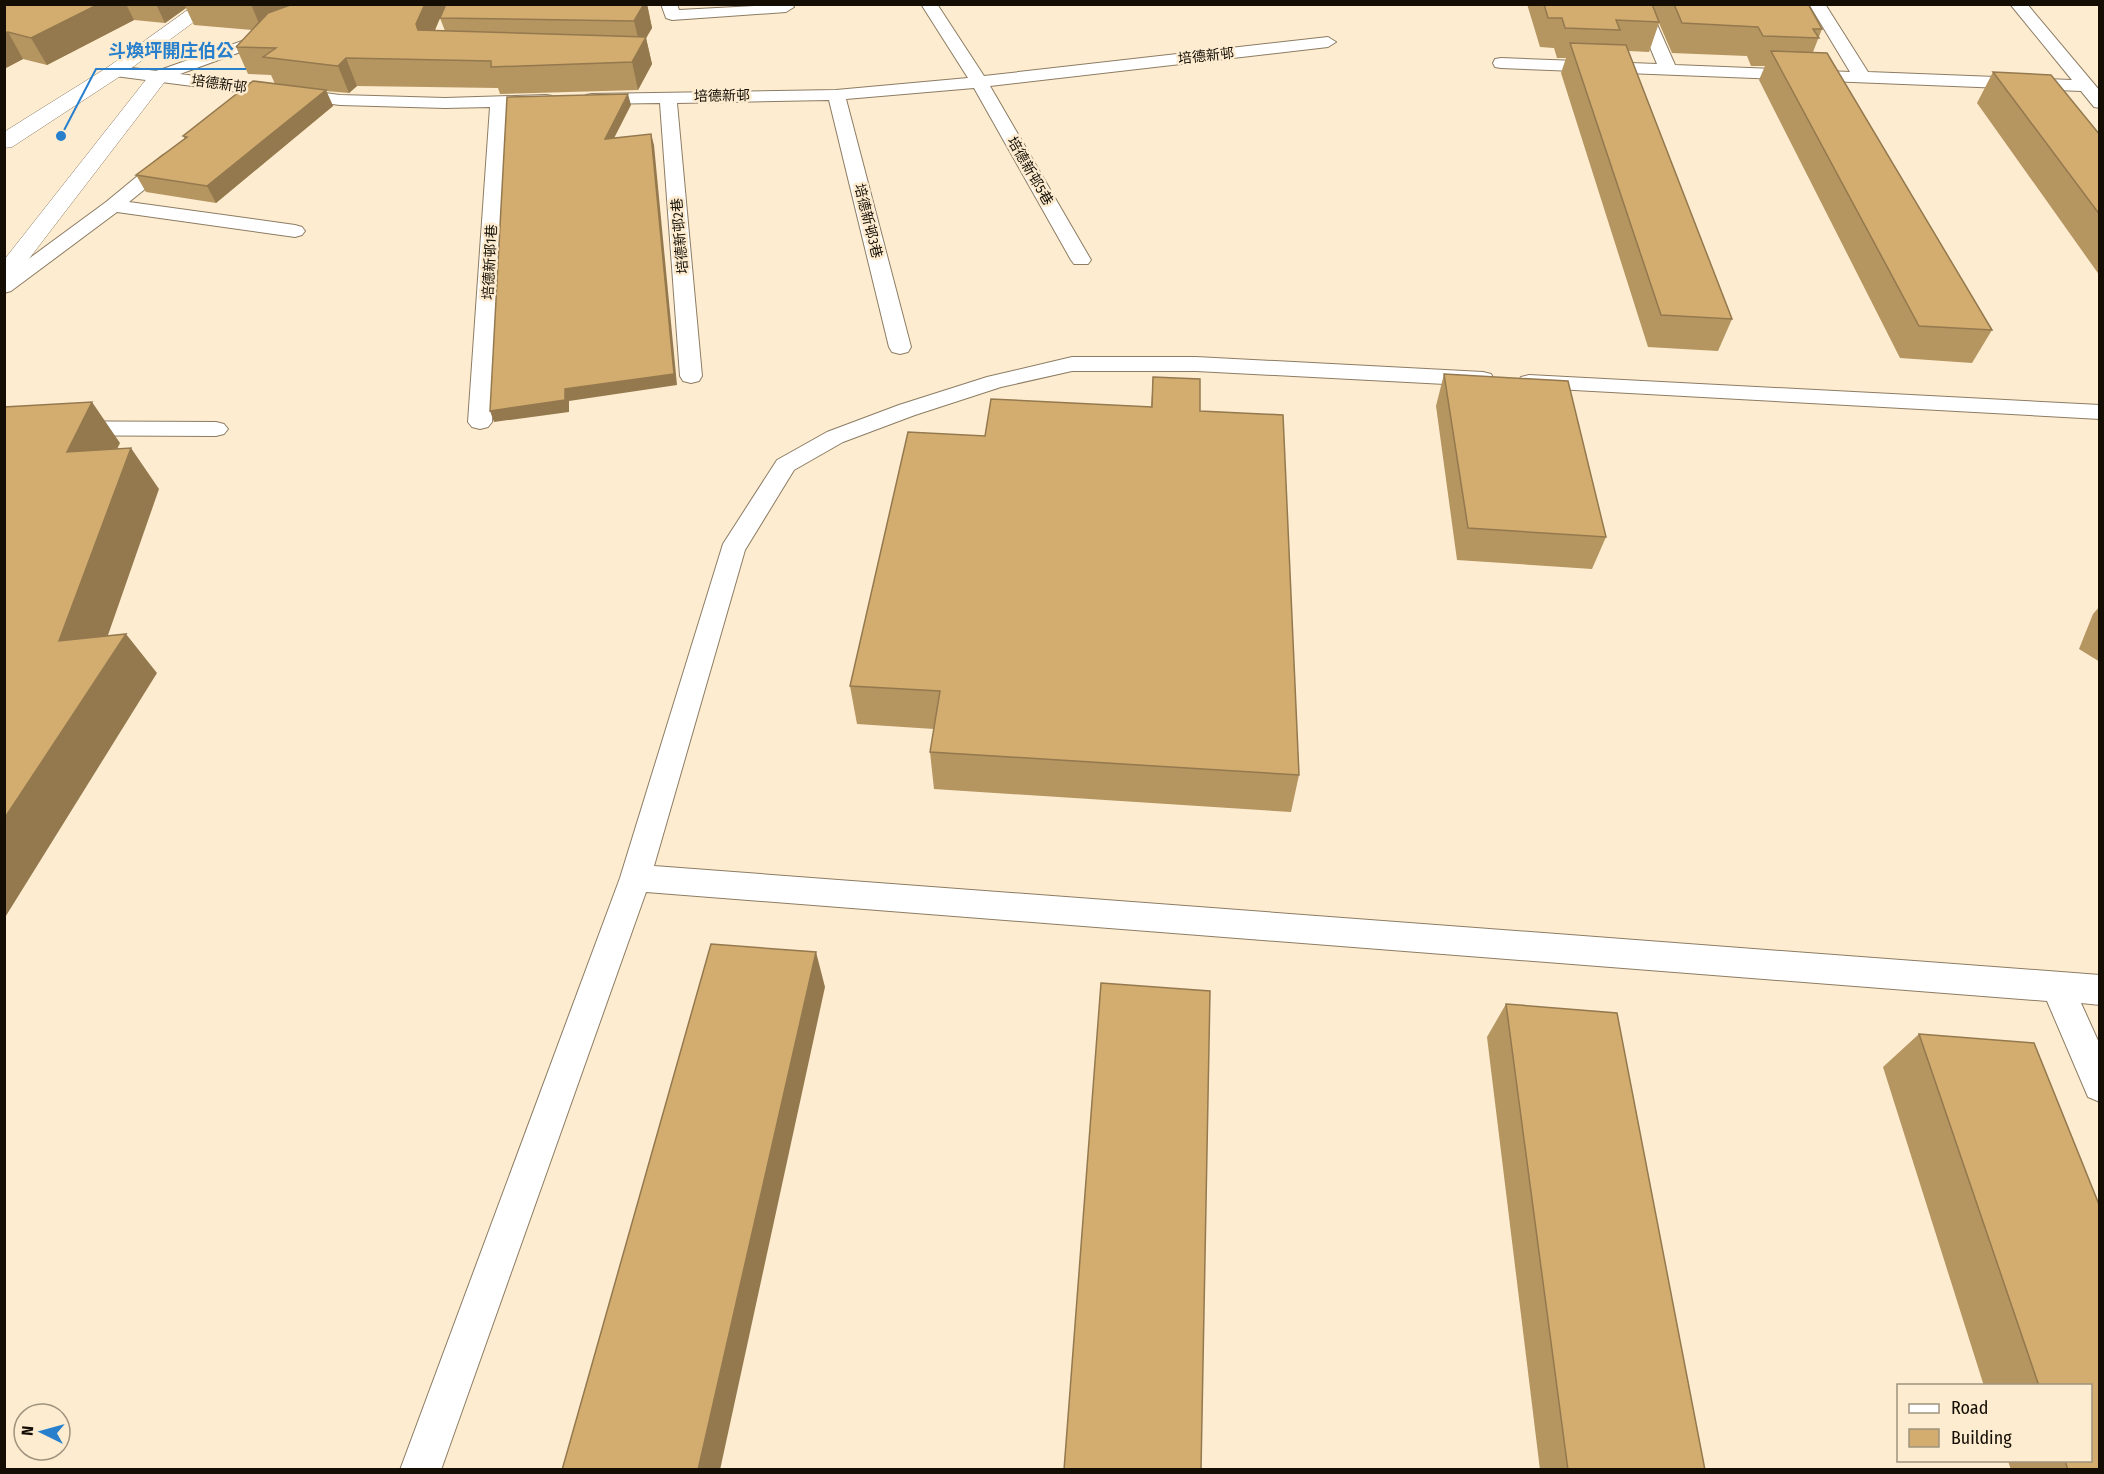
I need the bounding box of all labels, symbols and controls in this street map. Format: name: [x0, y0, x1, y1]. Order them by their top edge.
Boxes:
callout: 斗煥坪開庄伯公: [96, 33, 246, 69]
text: 斗煥坪開庄伯公: [108, 40, 234, 62]
street label: 培德新邨: [1177, 45, 1235, 67]
street label: 培德新邨: [190, 72, 248, 96]
street label: 培德新邨: [694, 87, 750, 105]
street label: 培德新邨5巷: [1004, 134, 1056, 208]
street label: 培德新邨3巷: [851, 182, 885, 260]
street label: 培德新邨2巷: [668, 197, 692, 275]
street label: 培德新邨1巷: [480, 224, 500, 300]
legend: [1897, 1384, 2092, 1462]
text: Road: [1951, 1397, 1988, 1419]
north arrow: [12, 1402, 72, 1462]
text: N: [18, 1425, 37, 1436]
text: Building: [1951, 1427, 2012, 1449]

